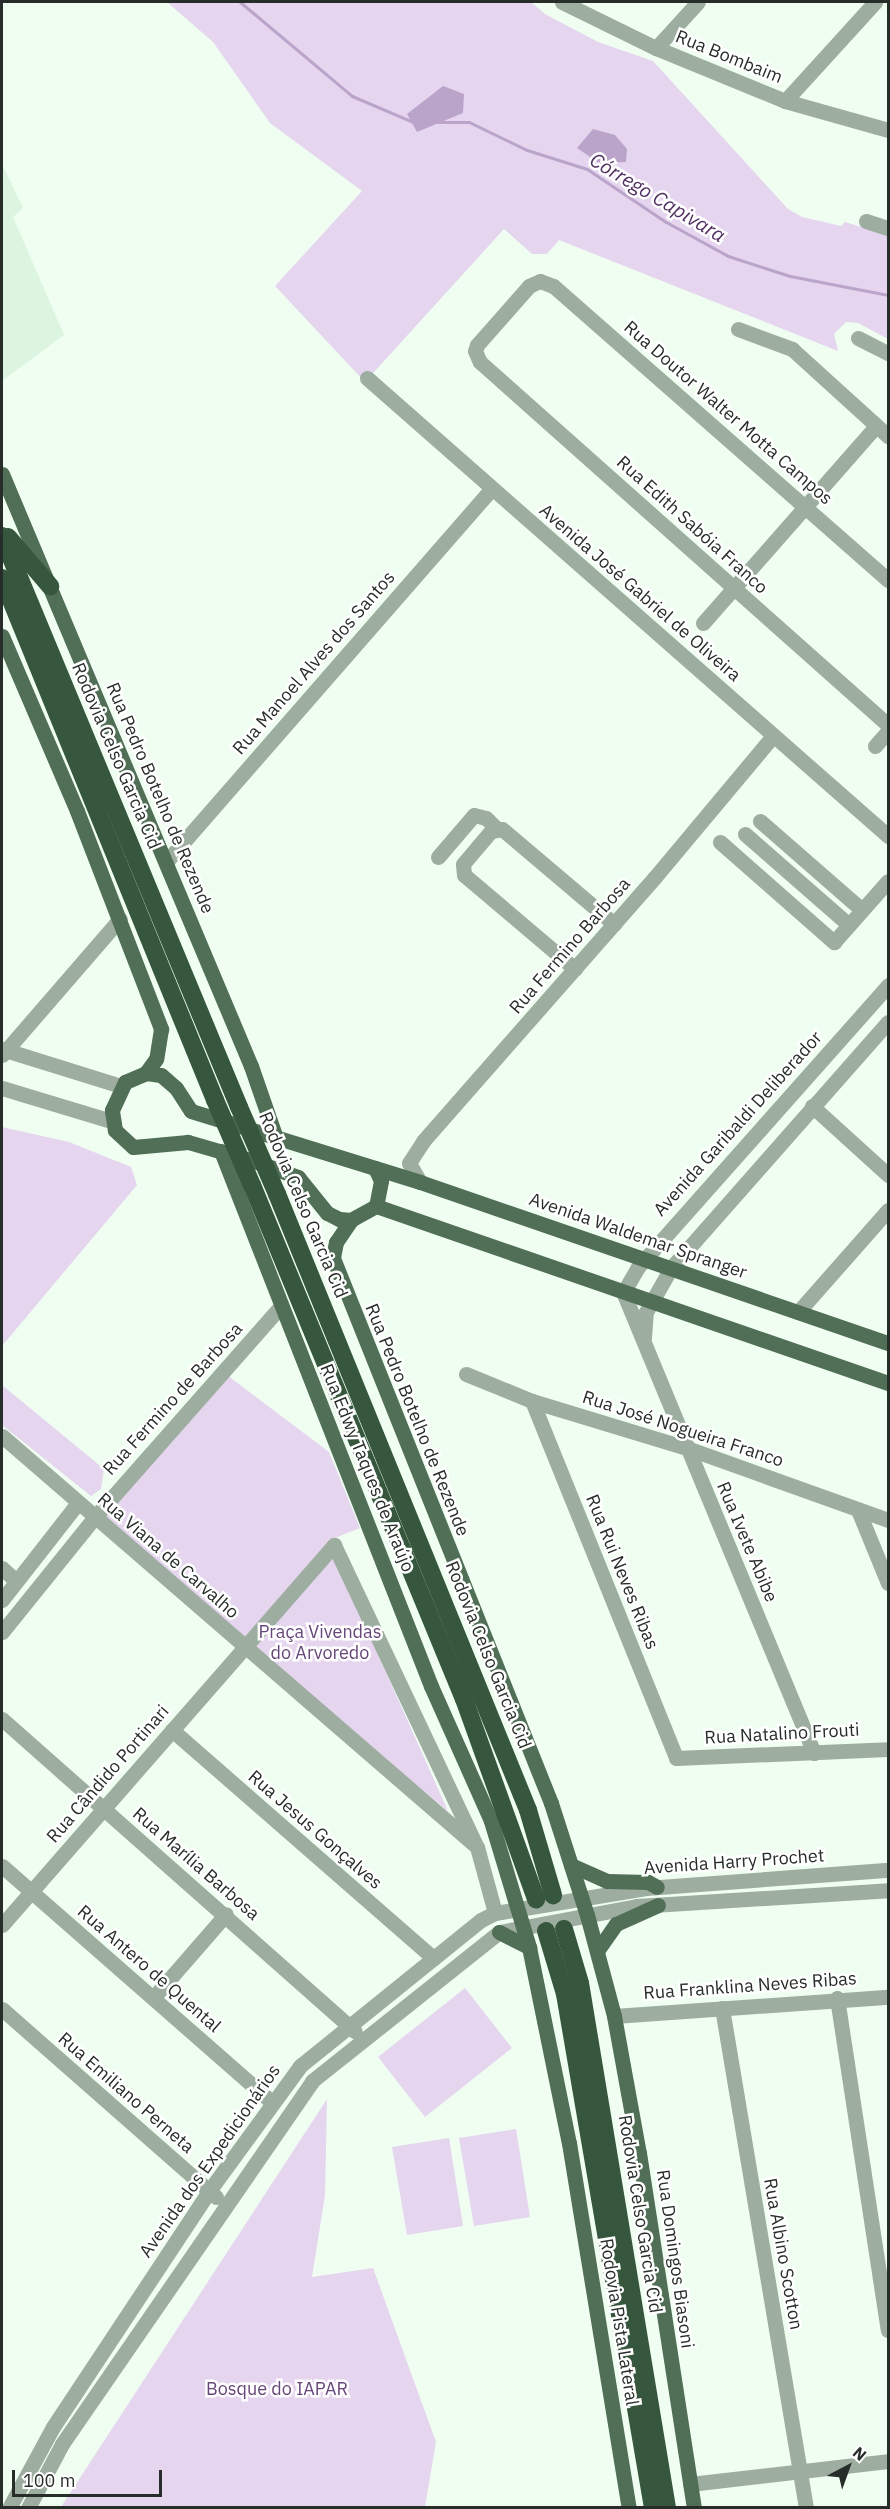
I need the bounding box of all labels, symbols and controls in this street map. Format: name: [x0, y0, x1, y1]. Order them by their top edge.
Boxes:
street label: Rua Bombaim: [672, 26, 786, 88]
water label: Córrego Capivara: [586, 147, 730, 247]
street label: Rua Doutor Walter Motta Campos: [619, 317, 837, 509]
street label: Rua Edith Sabóia Franco: [612, 452, 772, 598]
street label: Avenida José Gabriel de Oliveira: [535, 500, 745, 686]
street label: Rua Manoel Alves dos Santos: [228, 567, 400, 759]
street label: Rodovia Celso Garcia Cid: [67, 660, 165, 852]
street label: Rua Pedro Botelho de Rezende: [101, 679, 219, 917]
street label: Rua Fermino Barbosa: [505, 874, 635, 1018]
street label: Avenida Garibaldi Deliberador: [649, 1027, 827, 1221]
street label: Rodovia Celso Garcia Cid: [254, 1109, 352, 1301]
street label: Avenida Waldemar Spranger: [526, 1189, 750, 1283]
street label: Rua Pedro Botelho de Rezende: [360, 1301, 474, 1539]
street label: Rua Fermino de Barbosa: [99, 1318, 247, 1480]
street label: Rua Edwy Taques de Araújo: [315, 1361, 419, 1575]
street label: Rua José Nogueira Franco: [580, 1386, 786, 1472]
street label: Rua Ivete Abibe: [712, 1479, 782, 1605]
street label: Rua Viana de Carvalho: [93, 1489, 243, 1623]
street label: Rua Rui Neves Ribas: [581, 1491, 663, 1653]
street label: Rodovia Celso Garcia Cid: [440, 1558, 536, 1752]
park label: Praça Vivendas do Arvoredo: [259, 1622, 381, 1664]
street label: Rua Cândido Portinari: [42, 1701, 174, 1847]
street label: Rua Natalino Frouti: [704, 1719, 860, 1749]
street label: Rua Jesus Gonçalves: [244, 1766, 386, 1894]
street label: Rua Marília Barbosa: [128, 1803, 264, 1925]
street label: Avenida Harry Prochet: [643, 1845, 825, 1879]
street label: Rua Antero de Quental: [73, 1901, 225, 2037]
street label: Rua Franklina Neves Ribas: [643, 1968, 857, 2004]
street label: Rua Emiliano Perneta: [54, 2028, 198, 2158]
street label: Avenida dos Expedicionários: [135, 2060, 285, 2262]
street label: Rodovia Celso Garcia Cid: [614, 2113, 666, 2315]
street label: Rua Domingos Biasoni: [652, 2168, 698, 2350]
street label: Rua Albino Scotton: [759, 2176, 807, 2332]
street label: Rodovia Pista Lateral: [595, 2237, 643, 2407]
park label: Bosque do IAPAR: [206, 2378, 348, 2400]
north arrow: [818, 2437, 878, 2497]
text: N: [849, 2442, 871, 2465]
scale bar: [15, 2458, 165, 2496]
text: 100 m: [23, 2469, 75, 2492]

